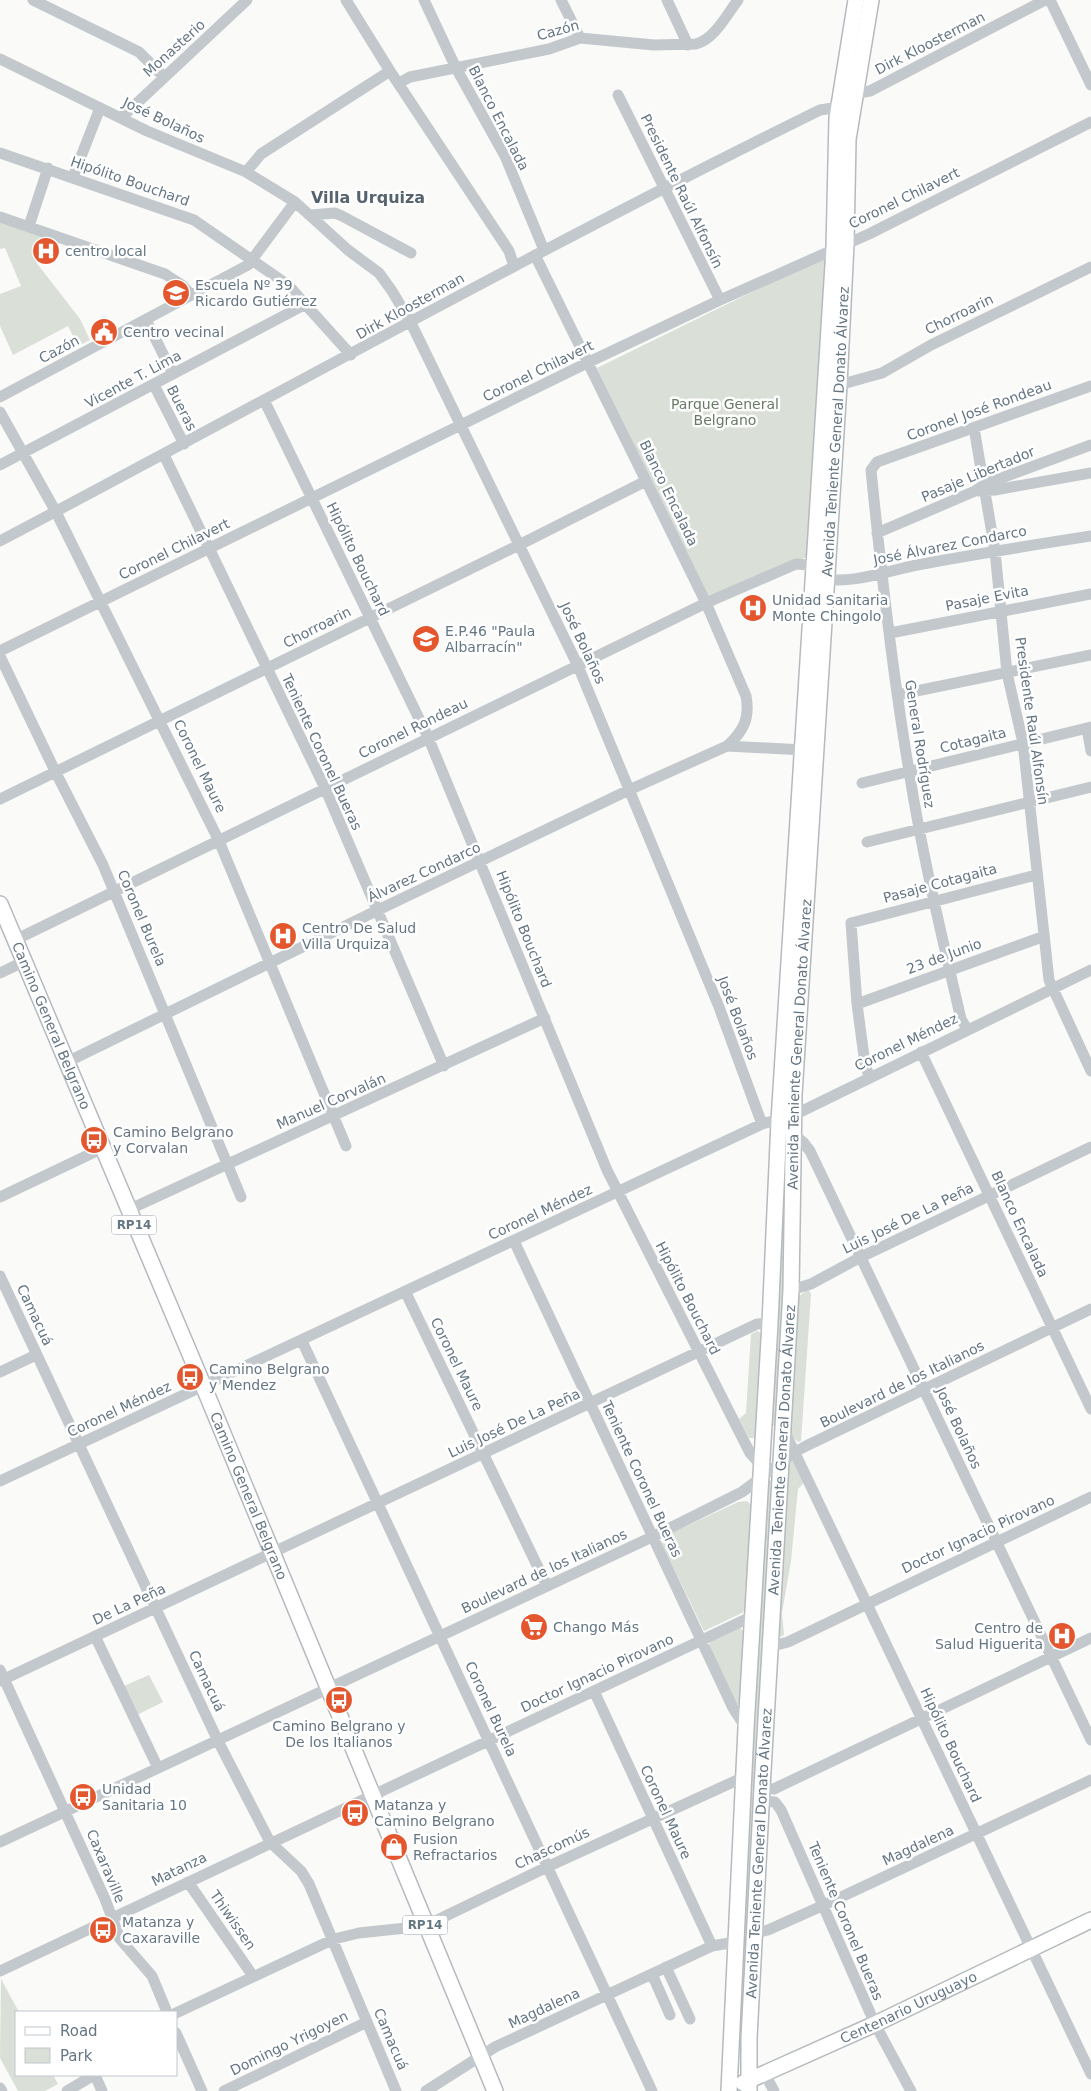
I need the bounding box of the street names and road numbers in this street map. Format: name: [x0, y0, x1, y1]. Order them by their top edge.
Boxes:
street label: Dirk Kloosterman: [872, 8, 988, 78]
street label: Monasterio: [140, 16, 208, 80]
street label: Cazón: [535, 17, 581, 43]
street label: Blanco Encalada: [466, 63, 532, 173]
street label: José Bolaños: [120, 94, 207, 146]
street label: Presidente Raúl Alfonsín: [638, 111, 726, 271]
street label: Hipólito Bouchard: [68, 153, 192, 209]
street label: Coronel Chilavert: [846, 164, 962, 232]
street label: Dirk Kloosterman: [353, 270, 467, 342]
street label: Avenida Teniente General Donato Álvarez: [819, 286, 852, 577]
street label: Chorroarin: [922, 291, 996, 337]
street label: Cazón: [36, 332, 82, 366]
street label: Coronel Chilavert: [480, 337, 596, 405]
street label: Vicente T. Lima: [82, 347, 184, 411]
street label: Coronel José Rondeau: [905, 376, 1053, 444]
street label: Bueras: [164, 383, 200, 433]
street label: Blanco Encalada: [636, 438, 702, 548]
street label: Pasaje Libertador: [919, 443, 1037, 505]
street label: Hipólito Bouchard: [323, 499, 393, 619]
street label: Coronel Chilavert: [116, 515, 232, 583]
street label: José Álvarez Condarco: [871, 522, 1028, 568]
street label: Pasaje Evita: [944, 582, 1030, 614]
street label: José Bolaños: [557, 599, 609, 686]
street label: Chorroarin: [280, 603, 354, 651]
street label: Presidente Raúl Alfonsín: [1012, 636, 1052, 806]
street label: Teniente Coronel Bueras: [278, 670, 365, 833]
street label: General Rodríguez: [902, 679, 938, 809]
street label: Coronel Rondeau: [356, 695, 470, 761]
street label: Coronel Maure: [171, 717, 229, 815]
street label: Cotagaita: [938, 724, 1008, 756]
street label: Álvarez Condarco: [365, 839, 483, 905]
street label: Pasaje Cotagaita: [881, 860, 999, 906]
street label: Coronel Burela: [114, 867, 170, 969]
street label: Hipólito Bouchard: [493, 868, 555, 990]
street label: Avenida Teniente General Donato Álvarez: [785, 899, 814, 1190]
street label: 23 de Junio: [904, 935, 984, 977]
street label: Camino General Belgrano: [9, 939, 94, 1112]
street label: José Bolaños: [714, 973, 761, 1062]
street label: Coronel Méndez: [852, 1010, 960, 1074]
street label: Manuel Corvalán: [274, 1070, 388, 1132]
street label: Blanco Encalada: [988, 1168, 1052, 1280]
street label: Luis José De La Peña: [840, 1179, 976, 1257]
street label: Coronel Méndez: [486, 1181, 594, 1243]
road number: RP14: [112, 1216, 156, 1234]
street label: Hipólito Bouchard: [653, 1239, 723, 1357]
street label: Camacuá: [14, 1282, 56, 1348]
street label: Avenida Teniente General Donato Álvarez: [765, 1304, 798, 1596]
street label: Coronel Maure: [428, 1315, 486, 1413]
street label: Boulevard de los Italianos: [817, 1337, 987, 1431]
street label: Coronel Méndez: [65, 1378, 173, 1440]
street label: José Bolaños: [933, 1384, 985, 1471]
street label: Luis José De La Peña: [445, 1385, 583, 1461]
street label: Teniente Coronel Bueras: [598, 1397, 685, 1560]
street label: Camino General Belgrano: [207, 1409, 291, 1582]
street label: Doctor Ignacio Pirovano: [899, 1492, 1057, 1576]
street label: Boulevard de los Italianos: [459, 1526, 629, 1616]
street label: De La Peña: [90, 1580, 168, 1628]
street label: Doctor Ignacio Pirovano: [518, 1631, 676, 1715]
street label: Camacuá: [186, 1648, 228, 1714]
street label: Coronel Burela: [462, 1659, 520, 1759]
street label: Hipólito Bouchard: [917, 1685, 985, 1805]
street label: Avenida Teniente General Donato Álvarez: [743, 1708, 775, 1999]
street label: Coronel Maure: [637, 1762, 695, 1862]
street label: Magdalena: [880, 1821, 956, 1869]
street label: Chascomús: [512, 1824, 592, 1872]
street label: Caxaraville: [83, 1827, 129, 1905]
street label: Teniente Coronel Bueras: [805, 1838, 887, 2003]
street label: Matanza: [149, 1849, 209, 1889]
street label: Thiwissen: [206, 1886, 259, 1953]
road number: RP14: [402, 1916, 448, 1934]
street label: Centenario Uruguayo: [838, 1968, 980, 2047]
street label: Magdalena: [506, 1984, 582, 2032]
street label: Camacuá: [371, 2006, 411, 2072]
street label: Domingo Yrigoyen: [227, 2008, 351, 2078]

